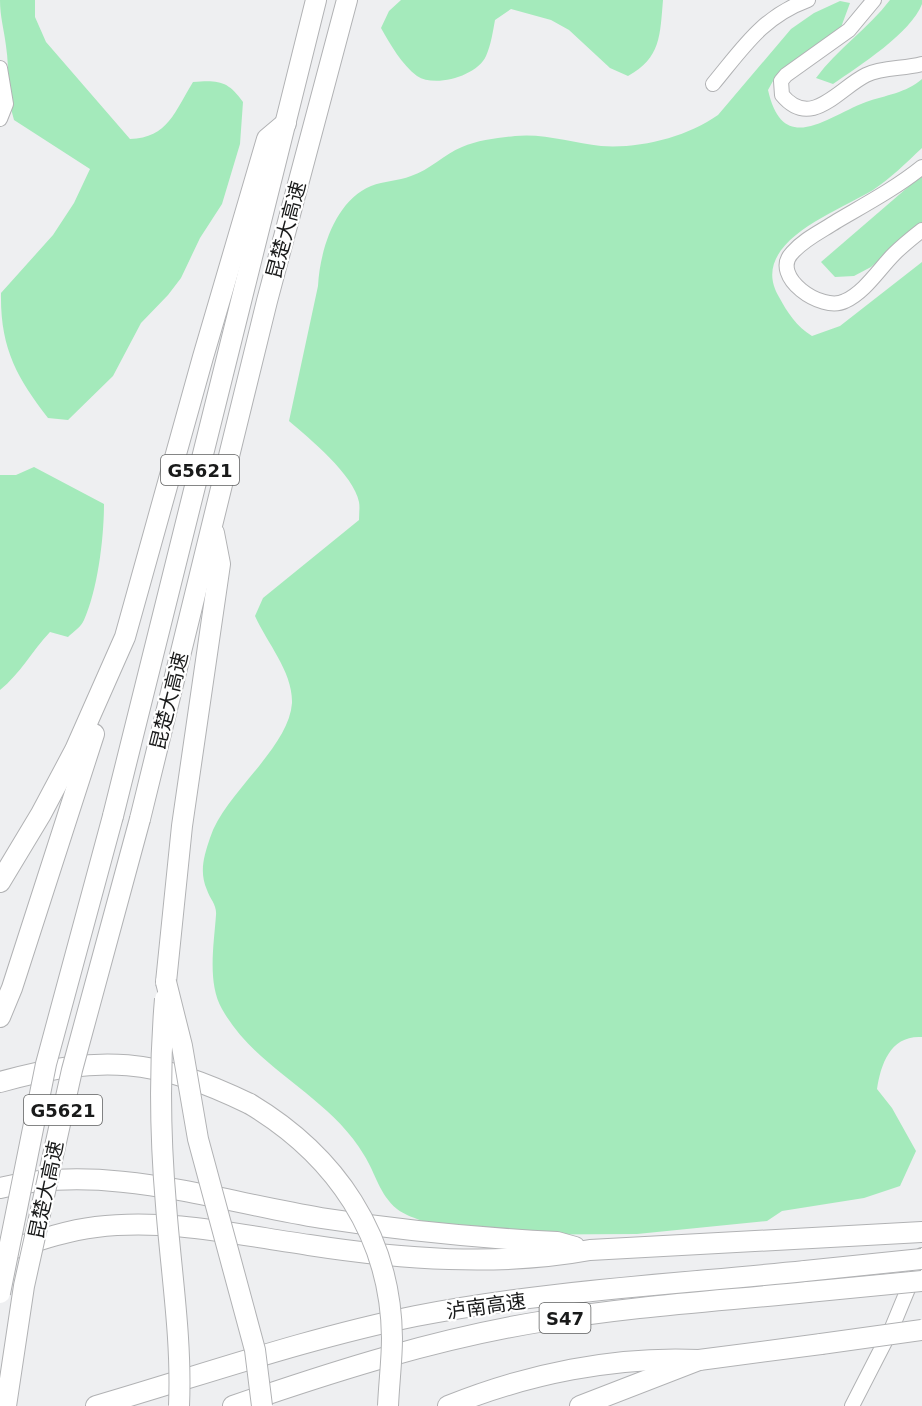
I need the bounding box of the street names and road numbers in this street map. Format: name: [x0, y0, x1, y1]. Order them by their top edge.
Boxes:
street label: 昆楚大高速: [261, 179, 311, 281]
road number: G5621: [161, 455, 239, 485]
street label: 昆楚大高速: [145, 650, 193, 752]
road number: G5621: [24, 1095, 102, 1125]
street label: 昆楚大高速: [24, 1139, 68, 1241]
street label: 泸南高速: [445, 1289, 527, 1323]
road number: S47: [540, 1303, 590, 1333]

